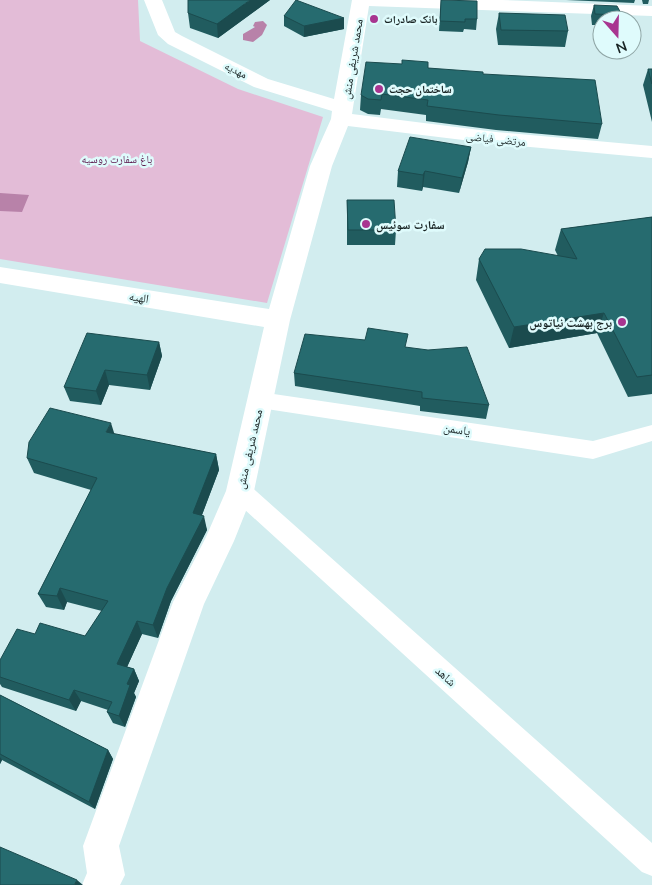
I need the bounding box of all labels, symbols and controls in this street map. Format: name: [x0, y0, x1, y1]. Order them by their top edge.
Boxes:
north arrow: [592, 10, 642, 60]
place label: بانک صادرات: [384, 12, 438, 26]
marker: بانک صادرات: [368, 13, 380, 25]
street label: محمد شریفی منش: [338, 18, 366, 100]
text: N: [613, 37, 629, 57]
street label: مهدیه: [223, 59, 249, 81]
place label: ساختمان حجت: [389, 82, 452, 97]
marker: ساختمان حجت: [373, 83, 385, 95]
street label: مرتضی فیاضی: [466, 129, 526, 149]
park label: باغ سفارت روسیه: [82, 152, 152, 166]
place label: سفارت سوئیس: [376, 217, 445, 233]
marker: سفارت سوئیس: [360, 218, 372, 230]
street label: الهیه: [128, 288, 150, 306]
place label: برج بهشت نیاتوس: [530, 315, 612, 331]
marker: برج بهشت نیاتوس: [616, 316, 628, 328]
street label: محمد شریفی منش: [233, 408, 266, 490]
street label: یاسمن: [443, 420, 472, 439]
street label: شاهد: [433, 663, 460, 689]

